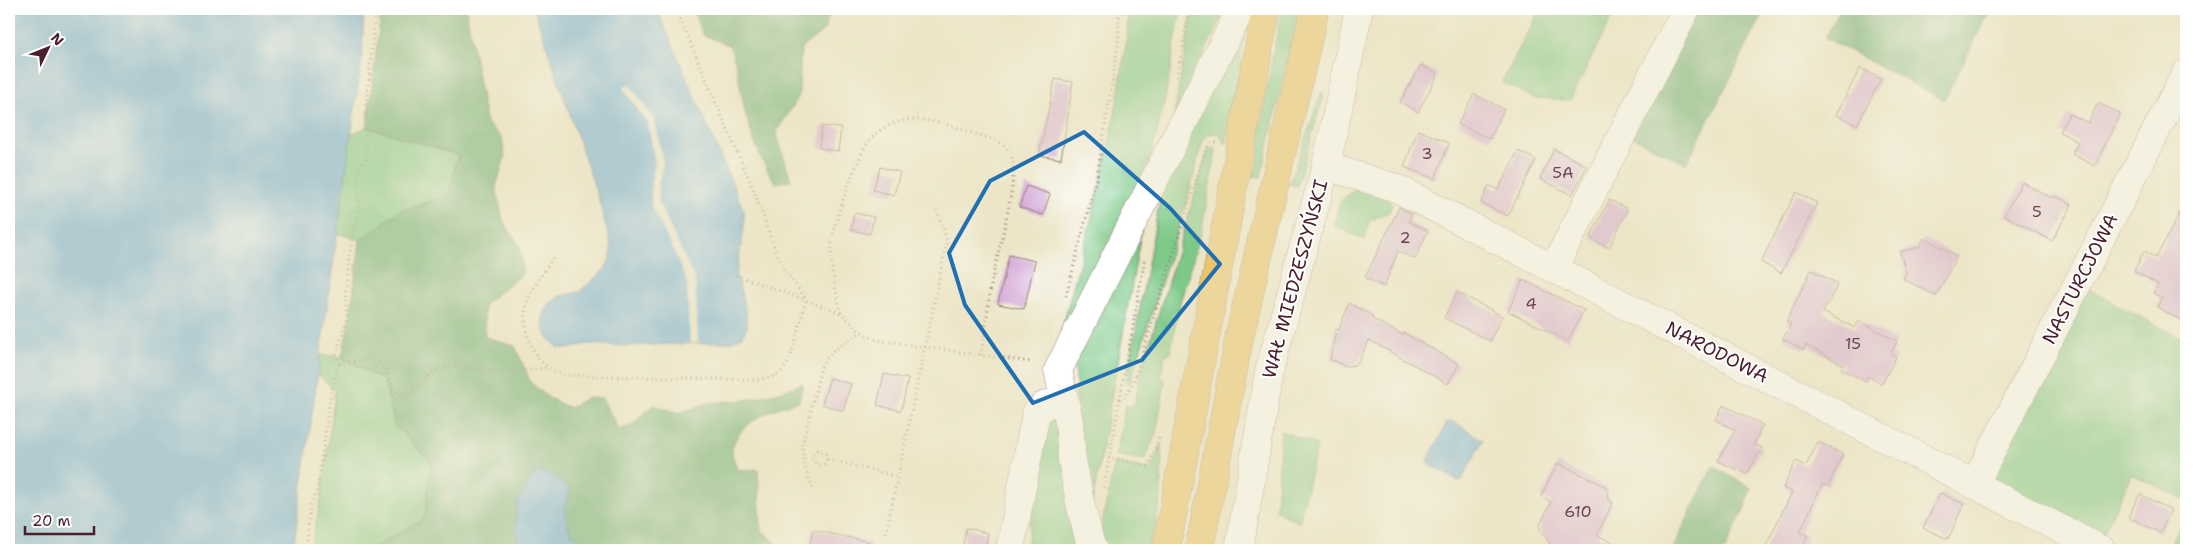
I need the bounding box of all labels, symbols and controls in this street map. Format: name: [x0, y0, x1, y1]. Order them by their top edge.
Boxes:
north arrow: [22, 22, 72, 72]
text: N: [47, 29, 68, 49]
house number: 3: [1421, 143, 1433, 164]
house number: 5A: [1552, 162, 1574, 183]
street label: WAŁ MIEDZESZYŃSKI: [1255, 176, 1334, 381]
house number: 5: [2032, 201, 2042, 222]
street label: NASTURCJOWA: [2036, 209, 2124, 349]
house number: 2: [1399, 227, 1411, 248]
house number: 4: [1525, 293, 1537, 314]
street label: NARODOWA: [1661, 315, 1773, 389]
house number: 15: [1845, 333, 1861, 354]
house number: 610: [1564, 501, 1592, 522]
scale bar: [25, 504, 94, 536]
text: 20 m: [32, 511, 71, 531]

